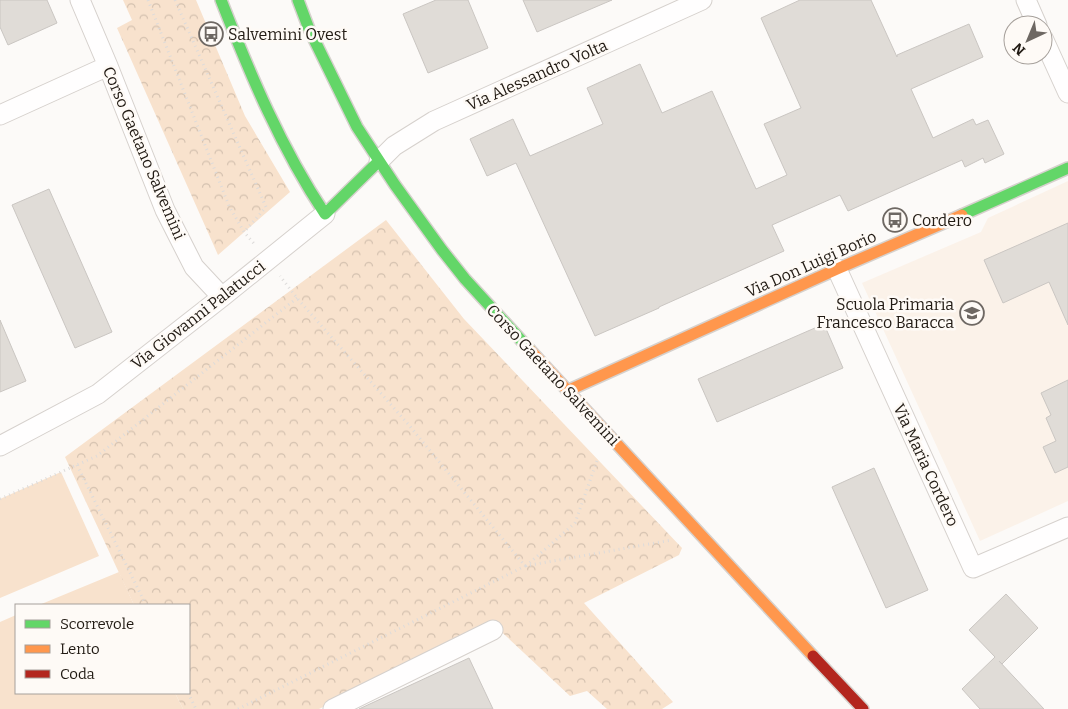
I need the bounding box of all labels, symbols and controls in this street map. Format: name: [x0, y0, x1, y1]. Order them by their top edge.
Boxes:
north arrow: [1003, 15, 1053, 65]
bus stop icon: Salvemini Ovest: [198, 21, 224, 47]
place label: Salvemini Ovest: [228, 25, 347, 44]
street label: Via Alessandro Volta: [464, 35, 611, 115]
text: N: [1009, 39, 1029, 59]
street label: Corso Gaetano Salvemini: [99, 64, 189, 243]
bus stop icon: Cordero: [882, 207, 908, 233]
place label: Cordero: [912, 211, 972, 230]
street label: Via Don Luigi Borio: [743, 227, 879, 301]
street label: Via Giovanni Palatucci: [127, 257, 269, 373]
place label: Scuola Primaria Francesco Baracca: [817, 295, 954, 332]
street label: Corso Gaetano Salvemini: [483, 300, 624, 450]
school or university icon: Scuola Primaria Francesco Baracca: [959, 300, 985, 326]
street label: Via Maria Cordero: [889, 401, 963, 529]
legend: [15, 604, 190, 694]
text: Scorrevole: [60, 615, 134, 633]
text: Lento: [60, 640, 100, 658]
text: Coda: [60, 665, 95, 683]

